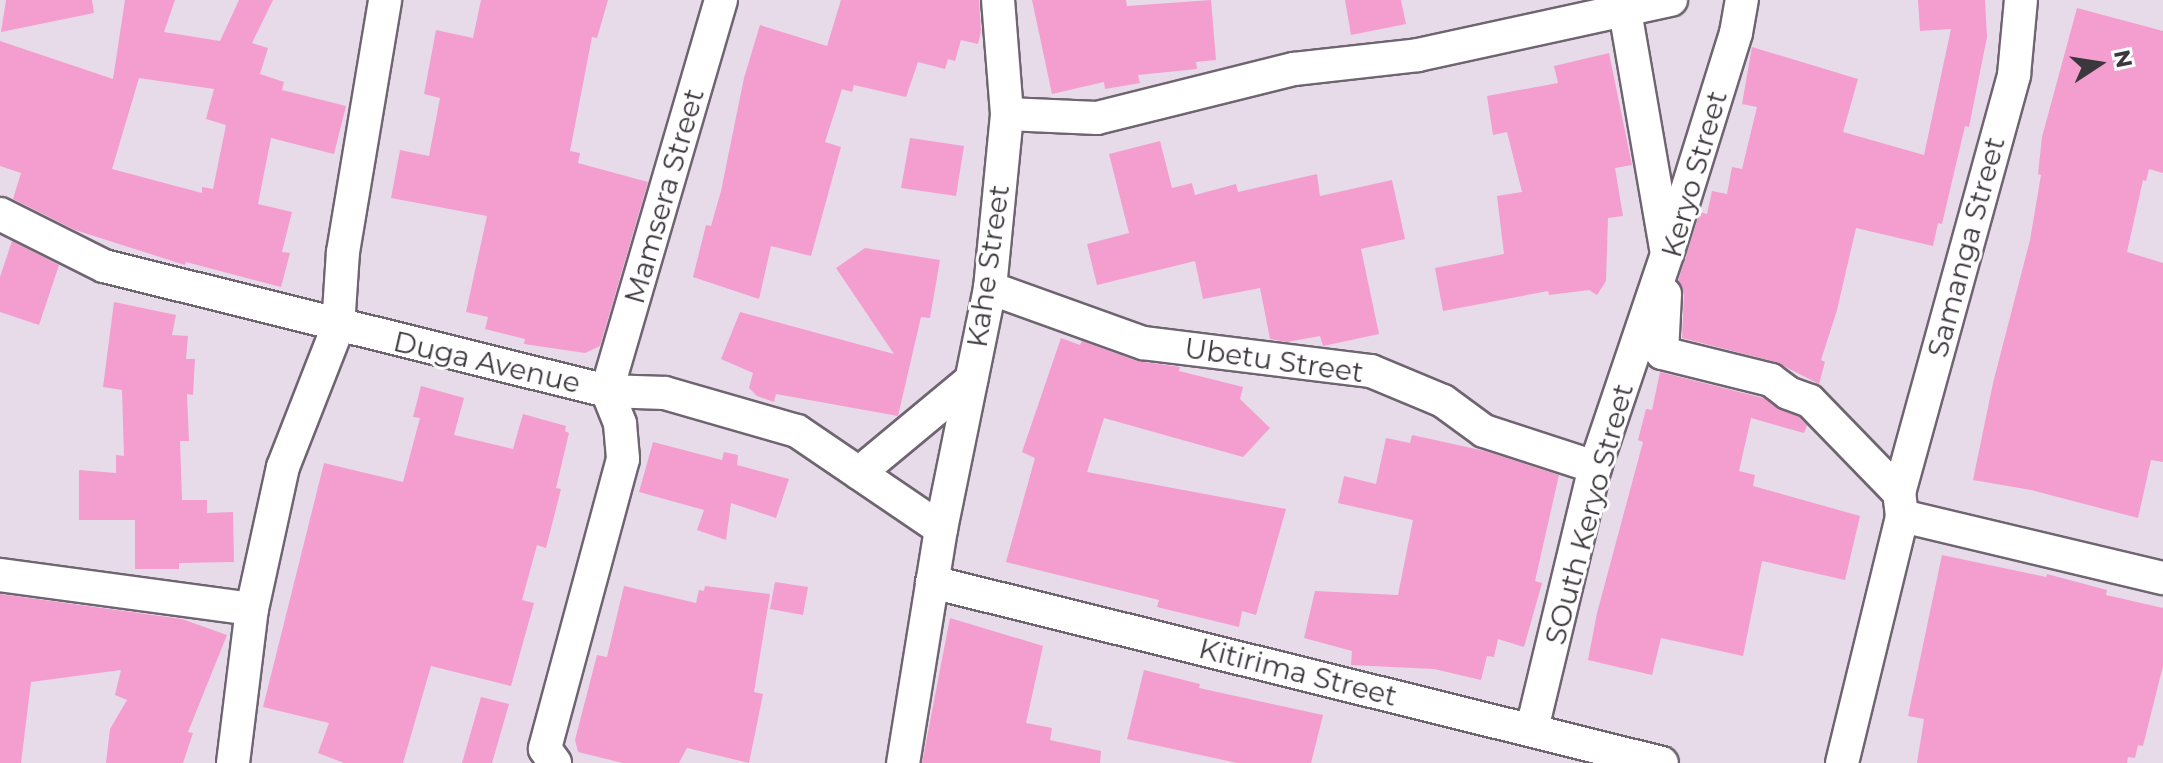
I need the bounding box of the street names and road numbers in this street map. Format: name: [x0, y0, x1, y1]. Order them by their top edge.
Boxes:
street label: Mamsera Street: [617, 85, 711, 307]
street label: Keryo Street: [1654, 87, 1734, 261]
street label: Samanga Street: [1920, 133, 2012, 361]
street label: Kahe Street: [960, 183, 1016, 349]
street label: Duga Avenue: [390, 324, 584, 400]
street label: Ubetu Street: [1182, 331, 1366, 389]
street label: SOuth Keryo Street: [1538, 380, 1640, 648]
street label: Kitirima Street: [1196, 631, 1400, 713]

